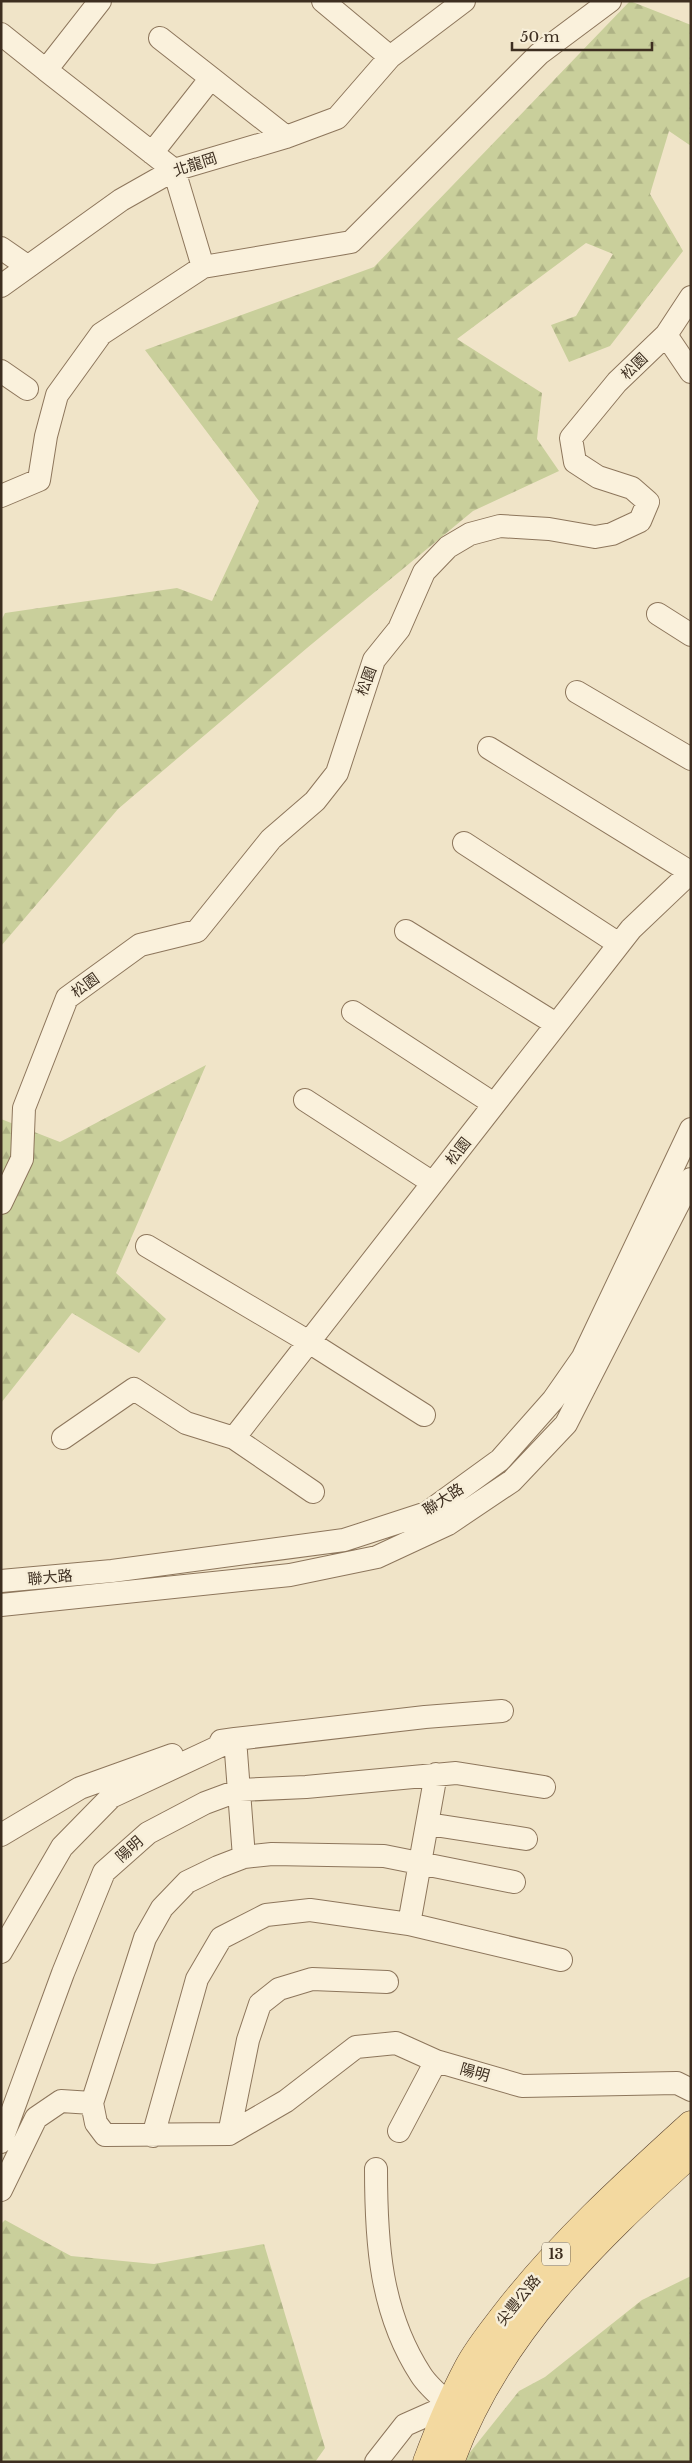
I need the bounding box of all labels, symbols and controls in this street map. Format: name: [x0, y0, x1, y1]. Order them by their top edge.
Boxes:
scale bar: [512, 20, 652, 52]
text: 50 m: [520, 27, 560, 46]
street label: 北龍岡: [171, 148, 219, 180]
street label: 松園: [617, 349, 651, 383]
street label: 松園: [352, 664, 380, 698]
street label: 松園: [67, 968, 103, 1002]
street label: 松園: [441, 1133, 475, 1169]
street label: 聯大路: [419, 1479, 467, 1519]
street label: 聯大路: [27, 1566, 73, 1588]
street label: 陽明: [111, 1832, 147, 1866]
street label: 陽明: [458, 2059, 492, 2085]
road number: 13: [542, 2242, 570, 2266]
street label: 尖豐公路: [492, 2271, 544, 2329]

